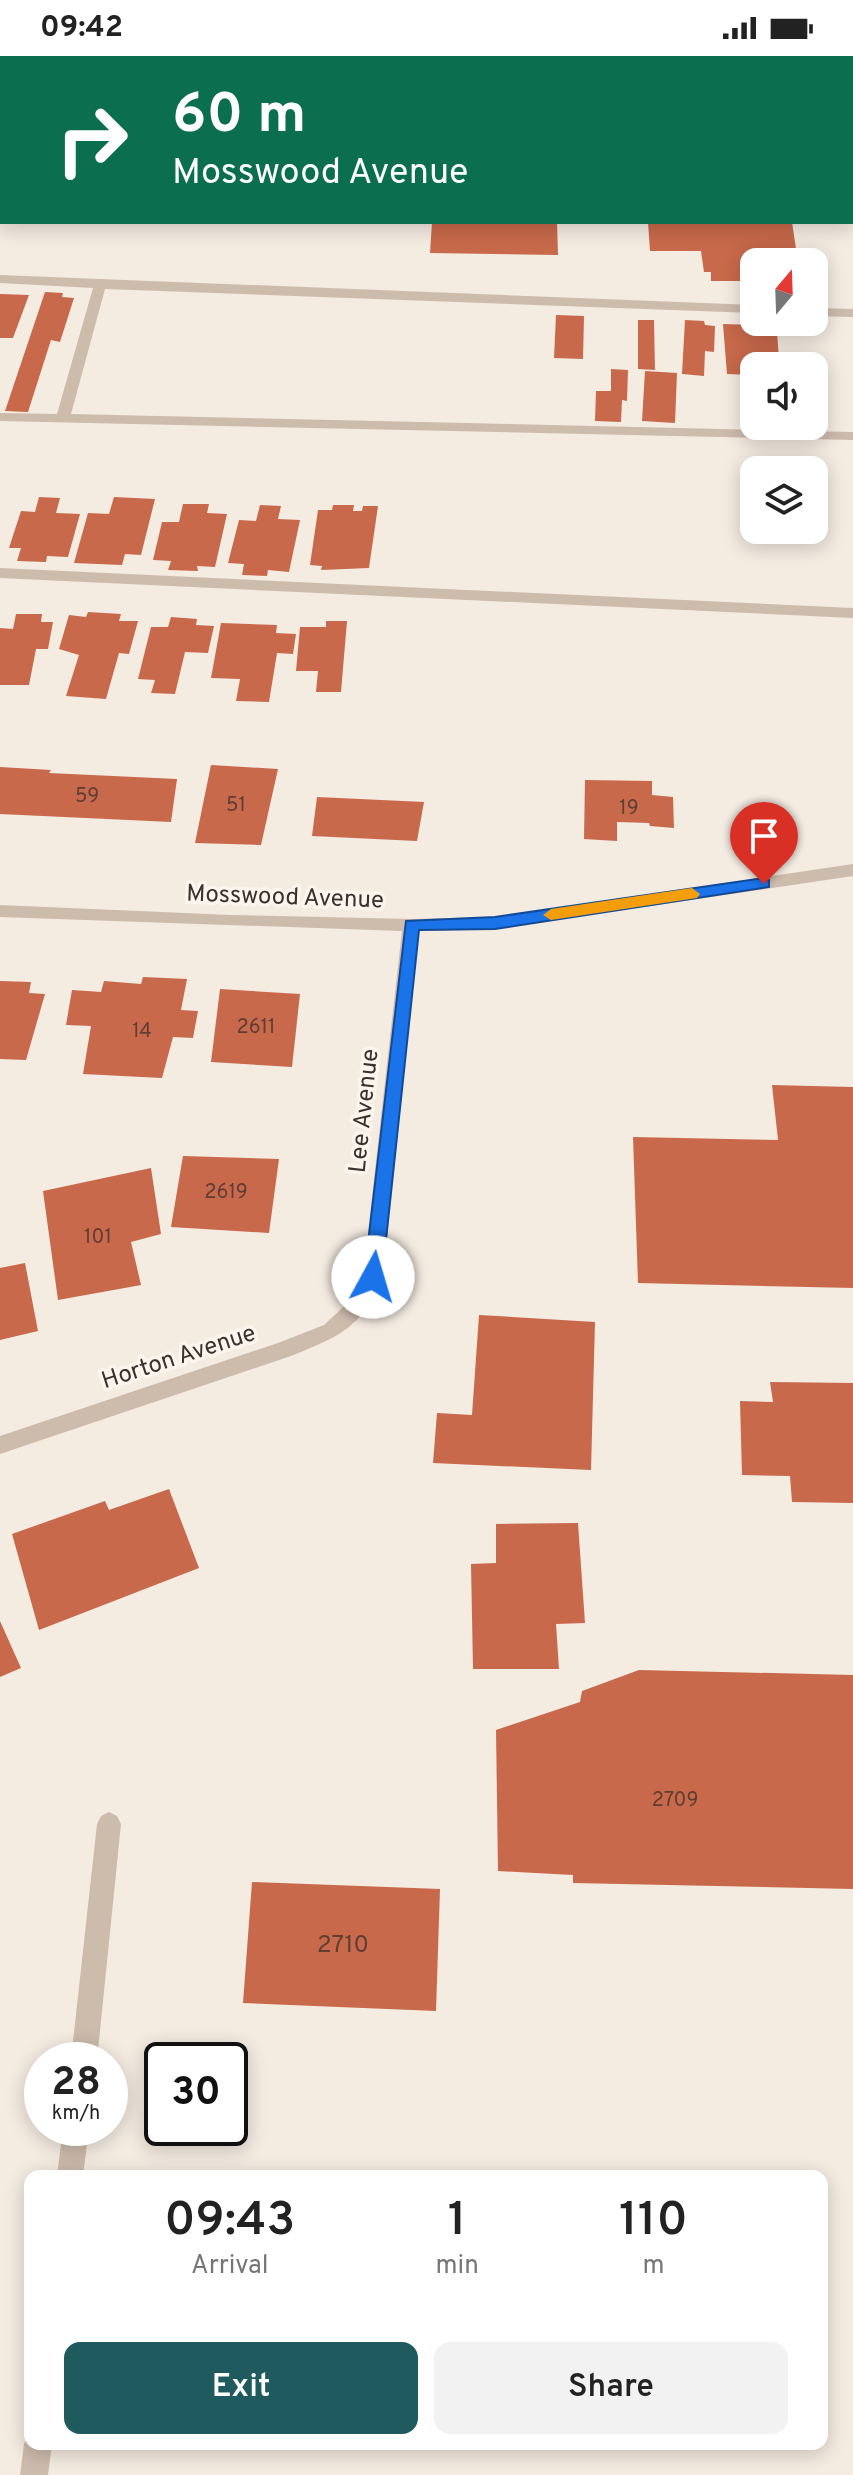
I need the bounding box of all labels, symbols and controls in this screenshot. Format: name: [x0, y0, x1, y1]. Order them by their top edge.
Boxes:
text: 09:42: [40, 10, 123, 47]
text: 60 m: [172, 82, 306, 152]
icon: right: [40, 88, 144, 192]
text: Mosswood Avenue: [172, 151, 468, 197]
north arrow: [740, 248, 828, 336]
map controls: [740, 248, 828, 544]
button: sound: [740, 352, 828, 440]
button: layers: [740, 456, 828, 544]
house number: 59: [75, 784, 99, 810]
house number: 51: [226, 793, 246, 819]
house number: 19: [619, 796, 639, 822]
pin: [730, 802, 798, 884]
icon: arrive: [742, 814, 786, 858]
street label: Mosswood Avenue: [186, 880, 384, 916]
house number: 2611: [236, 1015, 276, 1041]
house number: 14: [132, 1019, 152, 1045]
street label: Lee Avenue: [344, 1047, 386, 1175]
house number: 2619: [204, 1180, 248, 1206]
house number: 101: [84, 1225, 112, 1251]
position arrow: [331, 1235, 415, 1319]
street label: Horton Avenue: [98, 1319, 260, 1397]
house number: 2709: [652, 1788, 698, 1814]
house number: 2710: [317, 1931, 369, 1961]
speed limit sign: 30: [144, 2042, 248, 2146]
text: 28: [51, 2059, 101, 2109]
text: km/h: [52, 2101, 100, 2127]
text: 09:43: [164, 2192, 295, 2252]
text: 1: [448, 2192, 467, 2252]
text: 110: [619, 2192, 688, 2252]
text: Arrival: [191, 2250, 269, 2283]
text: min: [436, 2250, 479, 2283]
text: m: [642, 2250, 664, 2283]
button: Exit: [64, 2342, 418, 2434]
button: Share: [434, 2342, 788, 2434]

